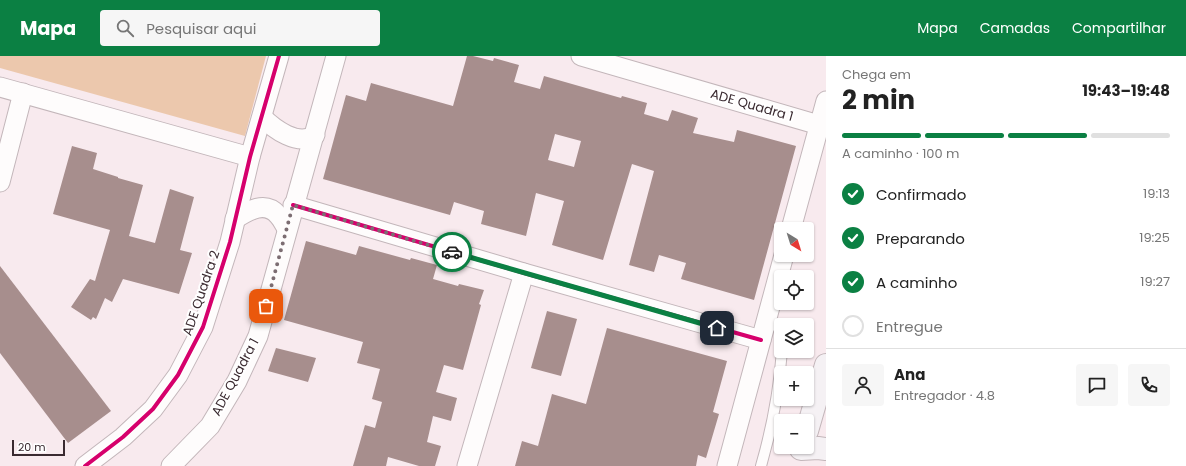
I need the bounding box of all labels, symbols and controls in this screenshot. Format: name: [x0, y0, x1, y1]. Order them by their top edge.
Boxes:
search box: [100, 10, 380, 46]
text: Mapa: [20, 15, 76, 42]
icon: search: [114, 17, 136, 39]
text: Pesquisar aqui: [146, 18, 257, 39]
text: Mapa: [917, 18, 958, 38]
text: Camadas: [980, 18, 1050, 38]
text: Compartilhar: [1072, 18, 1166, 38]
text: Chega em: [842, 65, 911, 84]
text: 19:43–19:48: [1082, 80, 1170, 101]
text: 2 min: [842, 82, 915, 118]
street label: ADE Quadra 1: [708, 84, 796, 126]
text: A caminho · 100 m: [842, 144, 960, 163]
icon: check: [842, 183, 864, 205]
text: Confirmado: [876, 184, 966, 205]
text: 19:13: [1143, 184, 1170, 203]
north arrow: [774, 222, 814, 262]
map controls: [774, 222, 814, 454]
icon: check: [842, 227, 864, 249]
text: Preparando: [876, 228, 965, 249]
text: 19:25: [1139, 228, 1170, 247]
courier: [432, 232, 472, 272]
icon: car: [441, 241, 463, 263]
street label: ADE Quadra 2: [178, 248, 224, 338]
button: locate: [774, 270, 814, 310]
icon: check: [842, 271, 864, 293]
text: A caminho: [876, 272, 957, 293]
text: 19:27: [1140, 272, 1170, 291]
pin: [249, 289, 283, 323]
icon: bag: [255, 295, 277, 317]
pin: [700, 311, 734, 345]
text: Entregue: [876, 316, 943, 337]
icon: home: [706, 317, 728, 339]
button: layers: [774, 318, 814, 358]
street label: ADE Quadra 1: [207, 335, 263, 419]
button: person: [842, 364, 884, 406]
text: Ana: [894, 364, 925, 385]
button: chat: [1076, 364, 1118, 406]
button: phone: [1128, 364, 1170, 406]
button: +: [774, 366, 814, 406]
text: Entregador · 4.8: [894, 386, 995, 405]
button: −: [774, 414, 814, 454]
scale bar: [12, 438, 65, 457]
text: 20 m: [18, 439, 46, 455]

